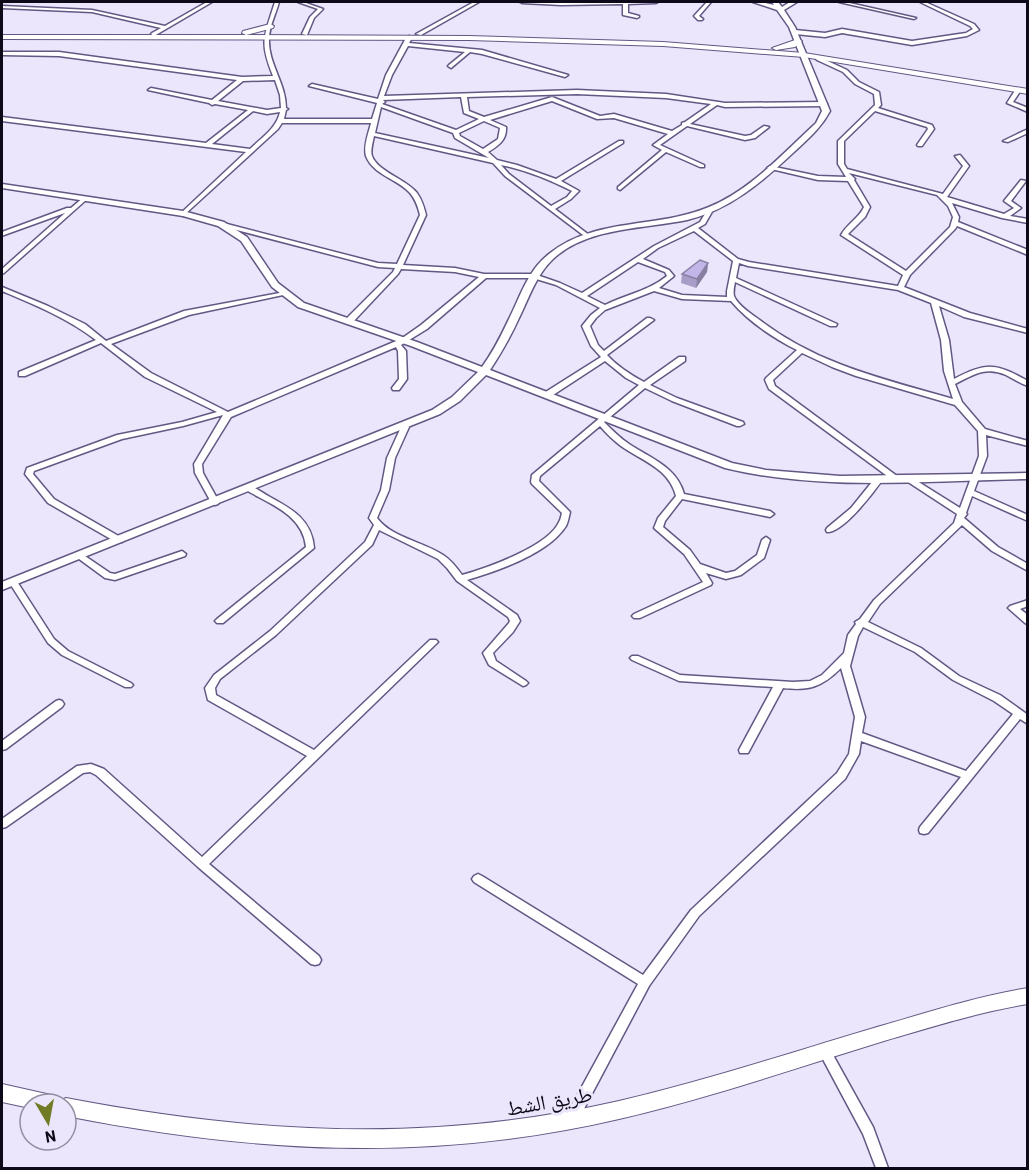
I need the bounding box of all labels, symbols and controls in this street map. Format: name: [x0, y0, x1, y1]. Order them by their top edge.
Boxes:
street label: طريق الشط: [504, 1080, 594, 1122]
north arrow: [18, 1092, 78, 1152]
text: N: [44, 1127, 58, 1148]

